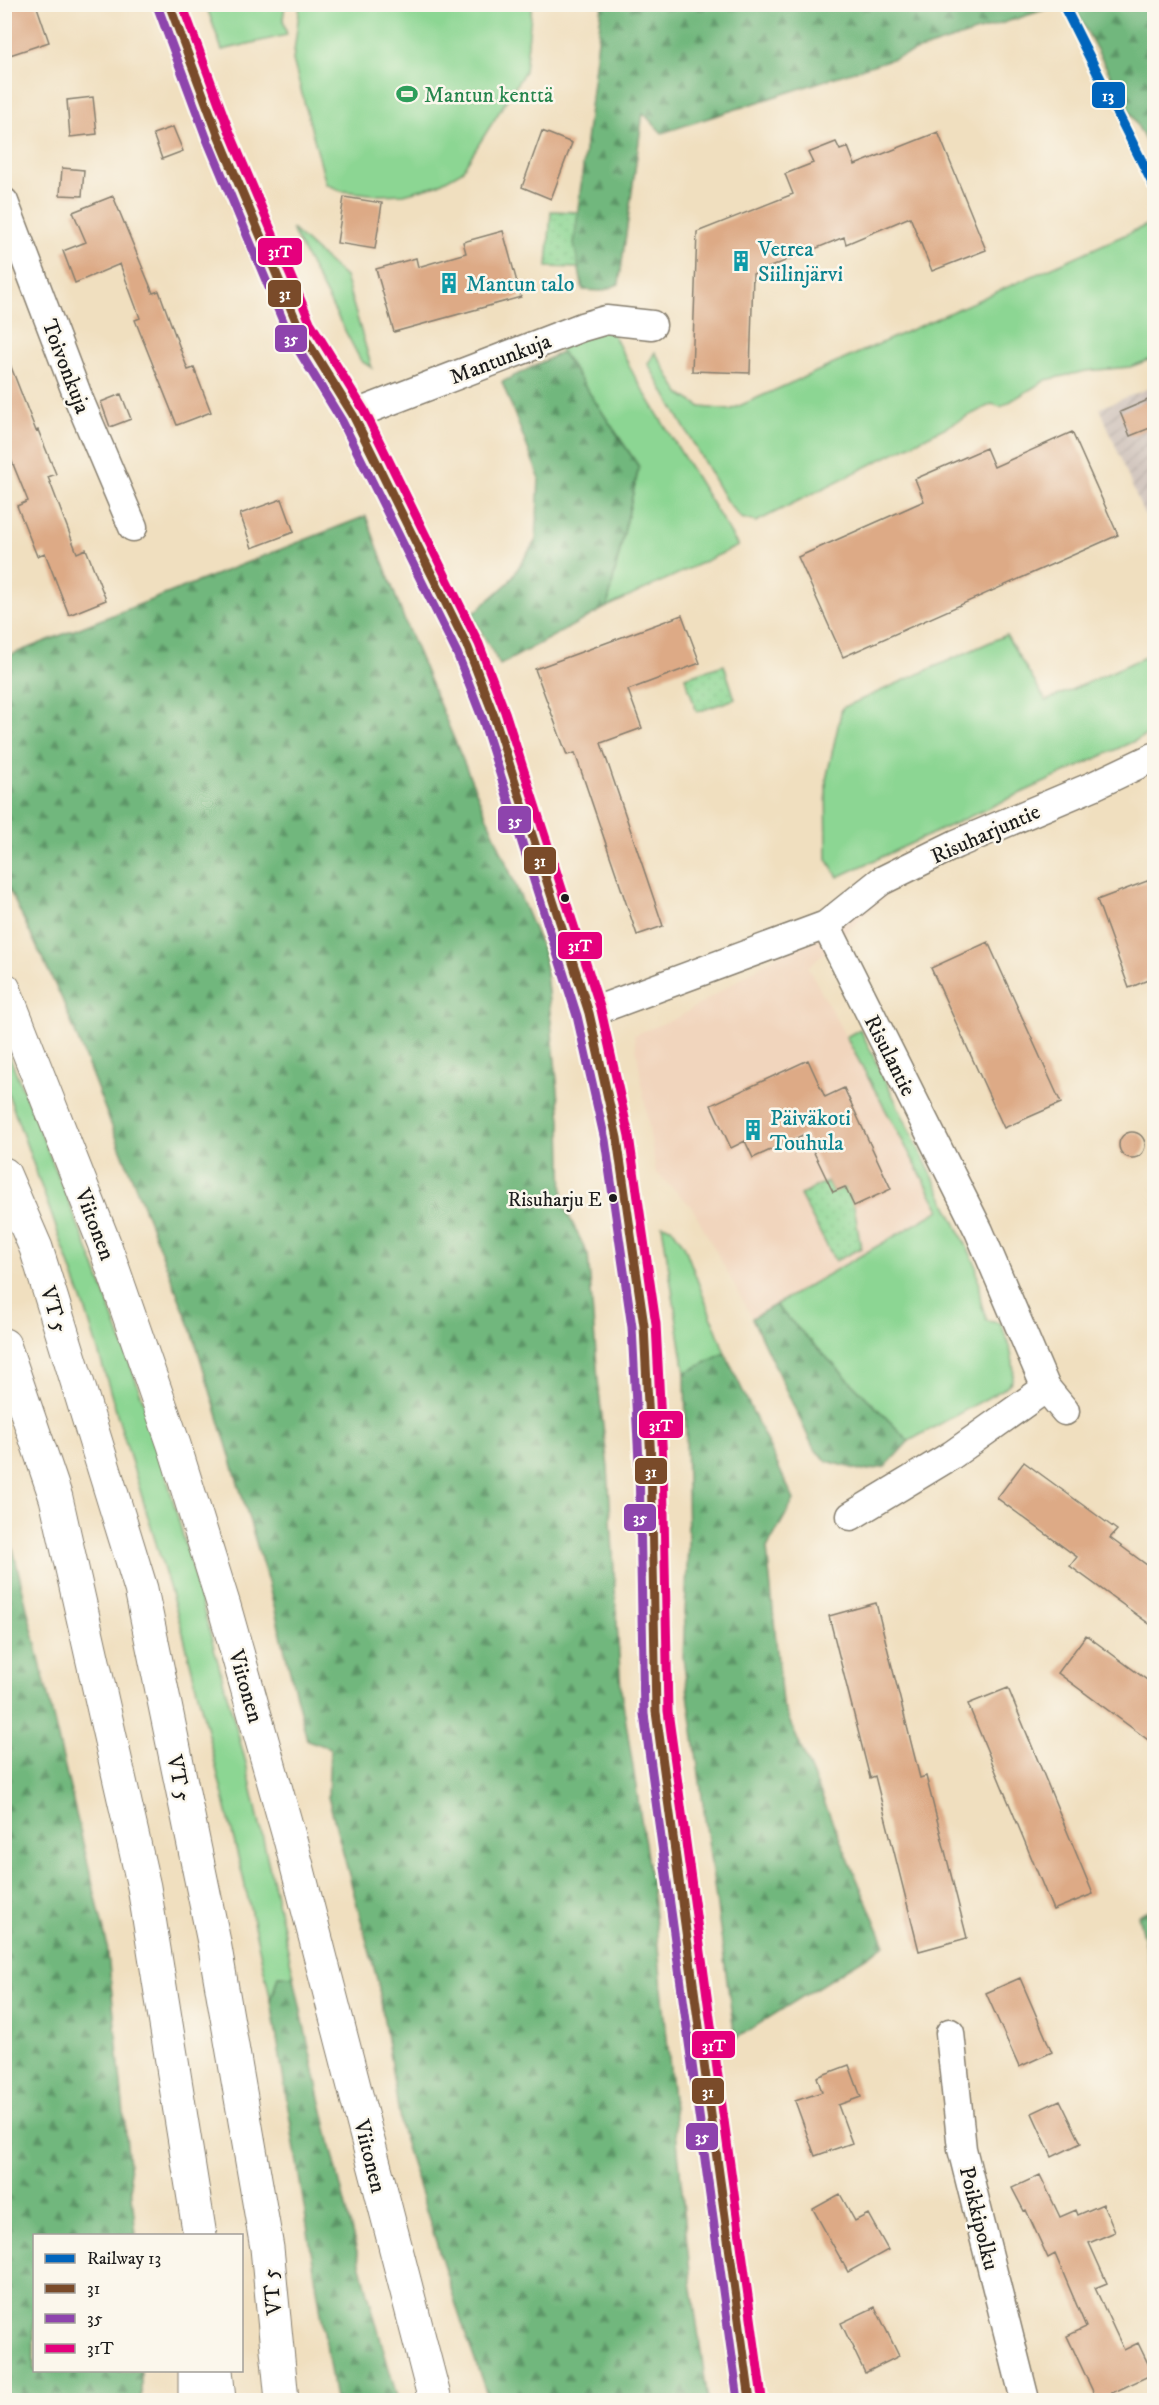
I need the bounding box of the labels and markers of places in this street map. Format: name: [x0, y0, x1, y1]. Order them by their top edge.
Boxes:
sports icon: Mantun kenttä: [395, 82, 419, 106]
place label: Mantun kenttä: [424, 82, 554, 109]
place label: Vetrea Siilinjärvi: [757, 236, 843, 288]
building icon: Vetrea Siilinjärvi: [729, 249, 753, 273]
building icon: Mantun talo: [437, 271, 461, 295]
place label: Mantun talo: [466, 271, 574, 298]
unlabelled marker: [559, 892, 571, 904]
place label: Päiväkoti Touhula: [770, 1105, 851, 1157]
building icon: Päiväkoti Touhula: [741, 1118, 765, 1142]
place label: Risuharju E: [508, 1188, 602, 1213]
marker: Risuharju E: [607, 1192, 619, 1204]

